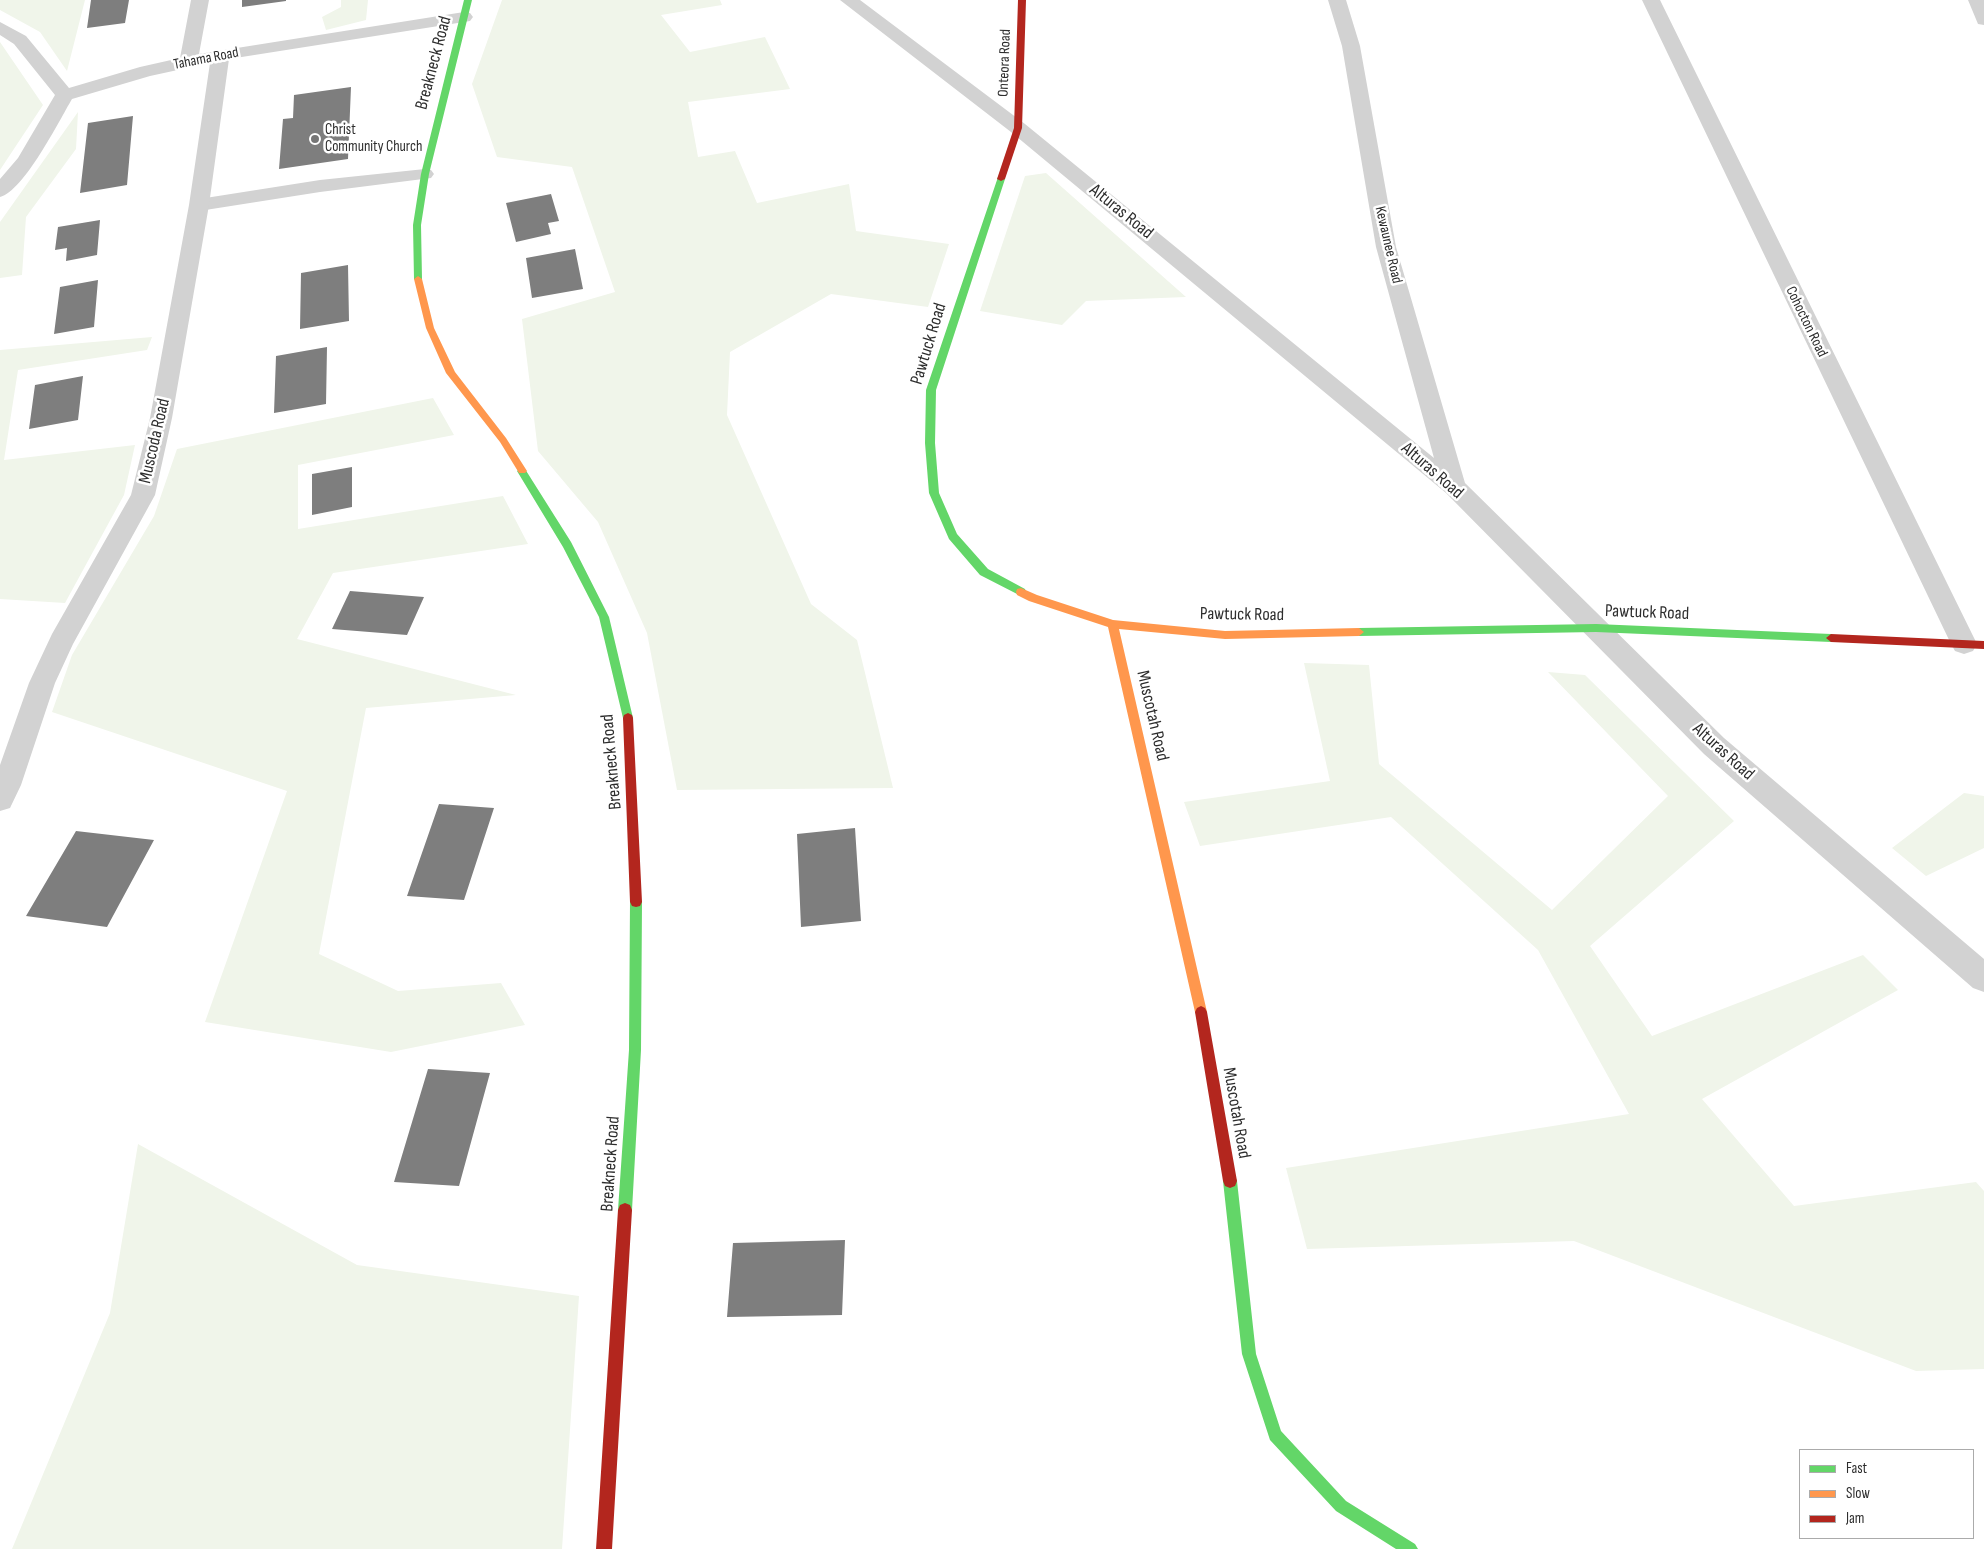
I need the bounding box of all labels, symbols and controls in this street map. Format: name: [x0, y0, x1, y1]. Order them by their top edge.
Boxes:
street label: Breakneck Road: [411, 14, 457, 112]
street label: Onteora Road: [995, 29, 1015, 97]
street label: Tahama Road: [172, 44, 240, 74]
place label: Christ Community Church: [325, 121, 422, 156]
marker: Christ Community Church: [309, 133, 321, 145]
street label: Alturas Road: [1085, 180, 1157, 244]
street label: Kewaunee Road: [1370, 205, 1406, 285]
street label: Cohocton Road: [1781, 284, 1831, 360]
street label: Pawtuck Road: [906, 301, 952, 387]
street label: Muscoda Road: [135, 396, 175, 486]
street label: Alturas Road: [1396, 438, 1468, 504]
street label: Pawtuck Road: [1605, 601, 1689, 625]
street label: Pawtuck Road: [1200, 603, 1284, 627]
street label: Muscotah Road: [1131, 669, 1173, 763]
street label: Breakneck Road: [597, 713, 627, 811]
street label: Alturas Road: [1688, 719, 1758, 785]
street label: Muscotah Road: [1217, 1066, 1255, 1160]
street label: Breakneck Road: [597, 1115, 625, 1213]
legend: [1799, 1449, 1974, 1539]
text: Fast: [1846, 1459, 1867, 1478]
text: Slow: [1846, 1484, 1870, 1503]
text: Jam: [1846, 1509, 1864, 1528]

